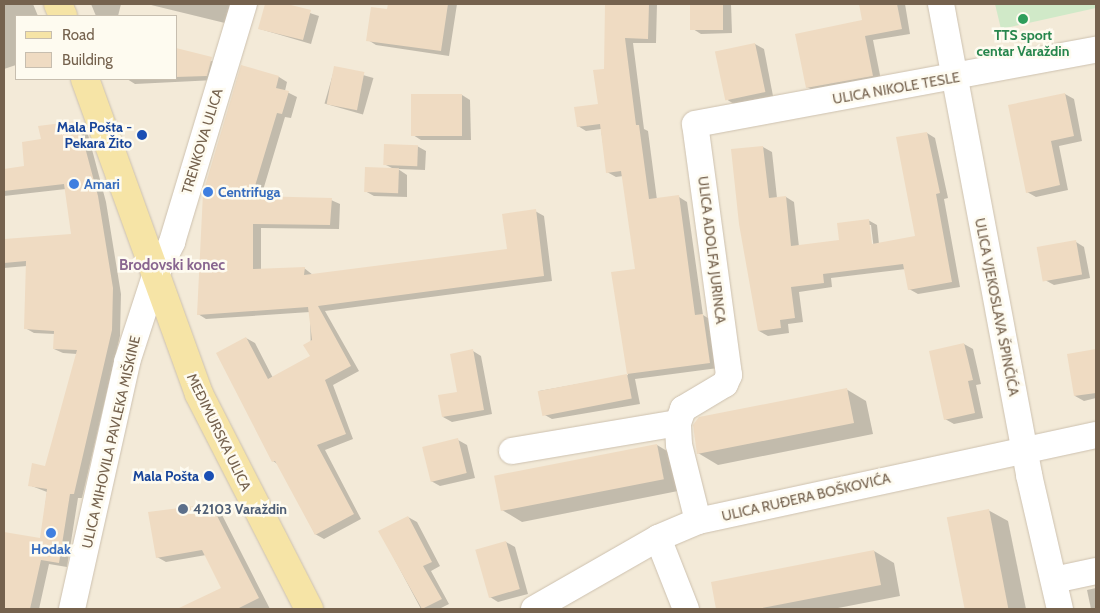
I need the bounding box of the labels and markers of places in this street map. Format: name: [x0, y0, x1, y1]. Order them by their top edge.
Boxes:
marker: TTS sport centar Varaždin: [1017, 13, 1029, 25]
place label: TTS sport centar Varaždin: [977, 27, 1069, 59]
place label: Mala Pošta - Pekara Žito: [57, 119, 132, 152]
marker: Mala Pošta - Pekara Žito: [136, 129, 148, 141]
place label: Amari: [84, 176, 120, 192]
marker: Amari: [68, 178, 80, 190]
place label: Centrifuga: [218, 184, 281, 200]
marker: Centrifuga: [202, 186, 214, 198]
place label: Mala Pošta: [133, 468, 199, 484]
marker: Mala Pošta: [203, 470, 215, 482]
place label: 42103 Varaždin: [193, 501, 287, 517]
marker: 42103 Varaždin: [177, 503, 189, 515]
marker: Hodak: [45, 527, 57, 539]
place label: Hodak: [31, 541, 71, 557]

